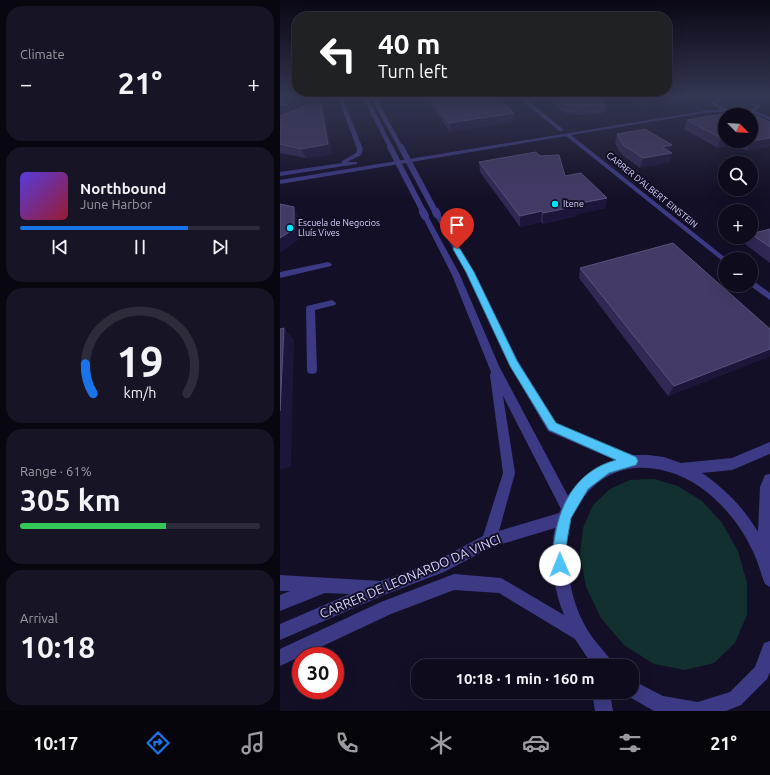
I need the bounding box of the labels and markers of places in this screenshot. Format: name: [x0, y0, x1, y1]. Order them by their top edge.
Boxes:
marker: Itene: [550, 199, 560, 209]
place label: Itene: [563, 199, 584, 209]
pin: [440, 208, 474, 249]
place label: Escuela de Negocios Lluís Vives: [298, 218, 380, 238]
marker: Escuela de Negocios Lluís Vives: [285, 223, 295, 233]

